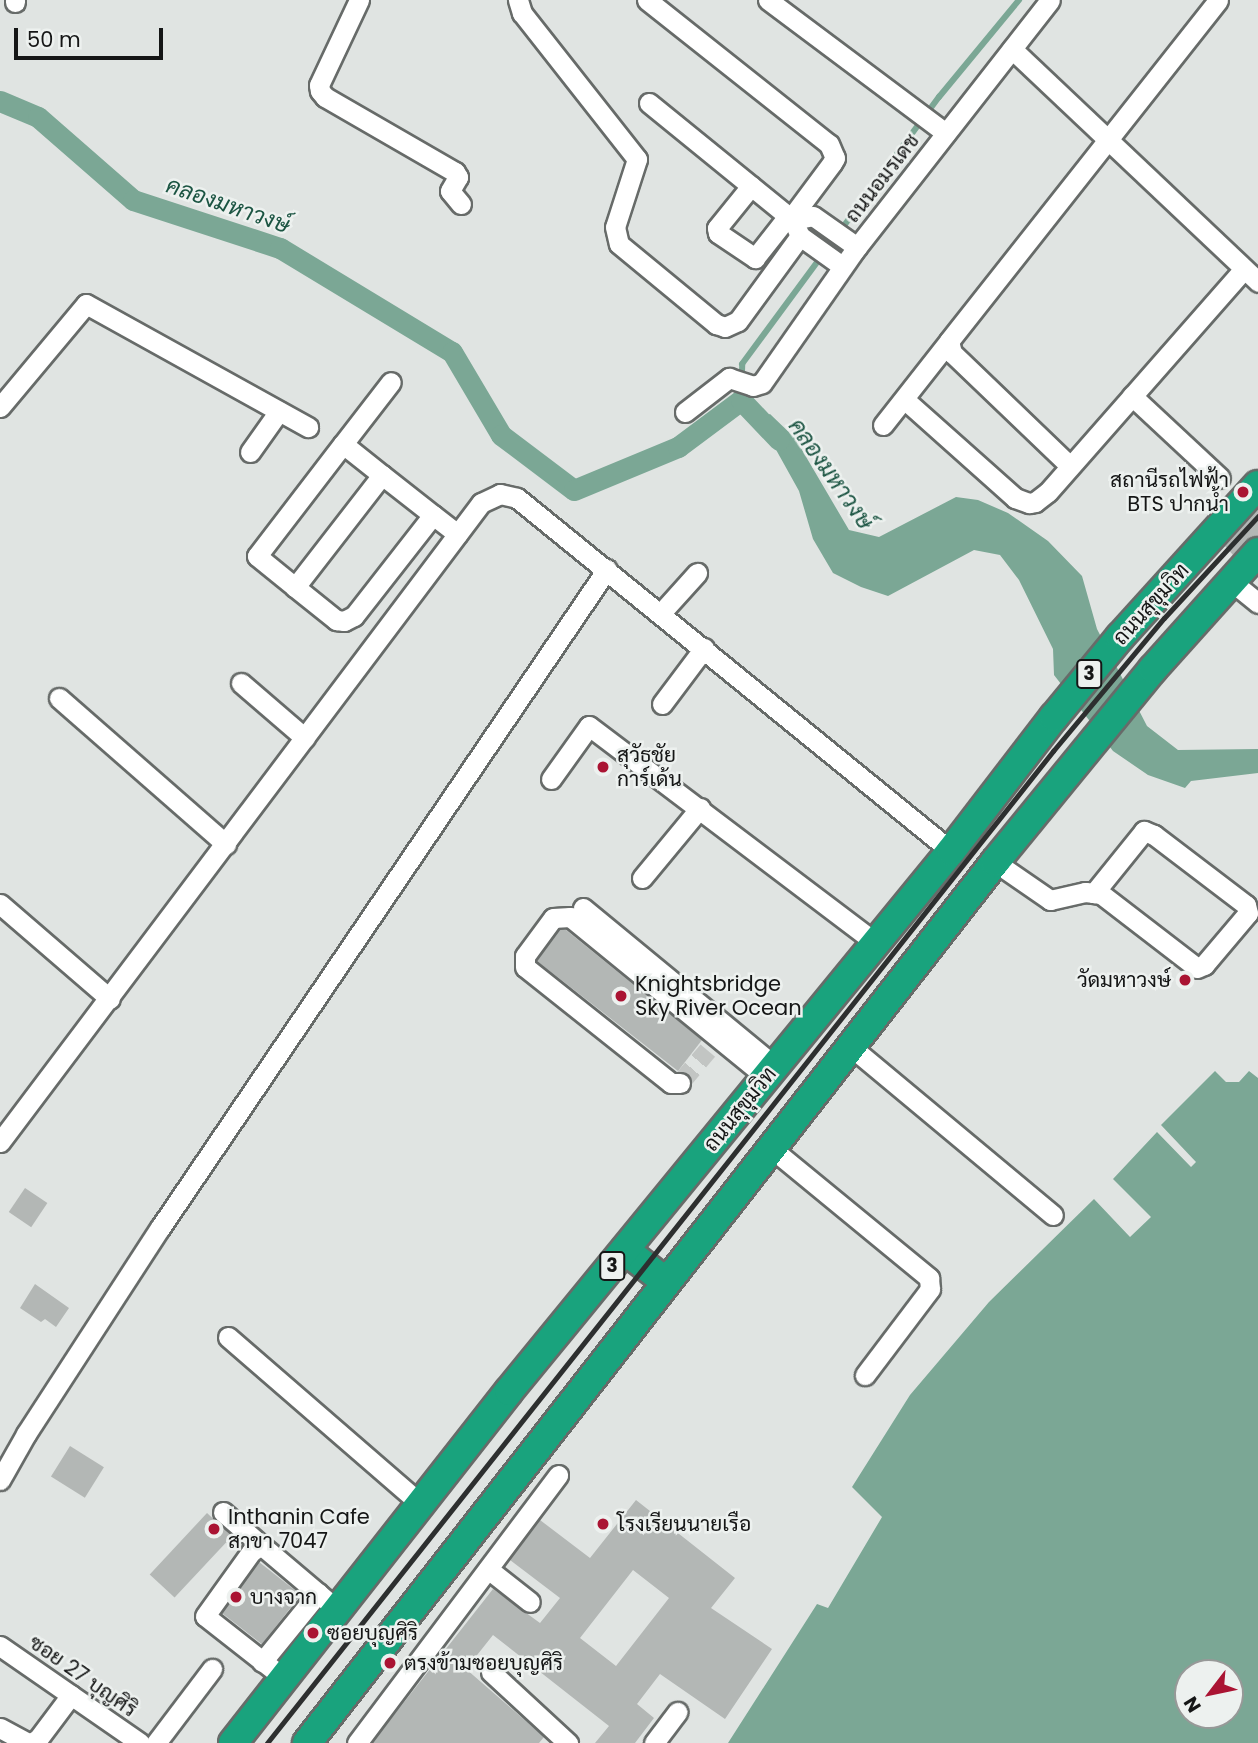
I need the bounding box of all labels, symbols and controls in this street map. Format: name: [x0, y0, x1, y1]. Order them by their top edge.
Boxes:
scale bar: [18, 14, 166, 58]
text: 50 m: [27, 25, 81, 54]
street label: ถนนอมรเดช: [839, 128, 925, 228]
water label: คลองมหาวงษ์: [163, 171, 293, 239]
water label: คลองมหาวงษ์: [783, 413, 879, 535]
place label: สถานีรถไฟฟ้า BTS ปากน้ำ: [1110, 467, 1229, 517]
marker: สถานีรถไฟฟ้า BTS ปากน้ำ: [1235, 484, 1251, 500]
street label: ถนนสุขุมวิท: [1108, 558, 1194, 650]
road number: 3: [1075, 659, 1103, 690]
place label: สุวัธชัย การ์เด้น: [617, 742, 682, 792]
marker: สุวัธชัย การ์เด้น: [595, 759, 611, 775]
place label: วัดมหาวงษ์: [1077, 967, 1171, 993]
place label: Knightsbridge Sky River Ocean: [635, 971, 802, 1021]
marker: วัดมหาวงษ์: [1177, 972, 1193, 988]
marker: Knightsbridge Sky River Ocean: [613, 988, 629, 1004]
street label: ถนนสุขุมวิท: [698, 1062, 782, 1156]
road number: 3: [598, 1250, 626, 1282]
place label: Inthanin Cafe สาขา 7047: [228, 1504, 370, 1554]
place label: โรงเรียนนายเรือ: [617, 1511, 751, 1537]
marker: โรงเรียนนายเรือ: [595, 1516, 611, 1532]
marker: Inthanin Cafe สาขา 7047: [206, 1521, 222, 1537]
place label: บางจาก: [250, 1584, 317, 1610]
marker: บางจาก: [228, 1589, 244, 1605]
place label: ซอยบุญศิริ: [327, 1620, 418, 1646]
marker: ซอยบุญศิริ: [305, 1625, 321, 1641]
street label: ซอย 27 บุญศิริ: [24, 1630, 142, 1722]
place label: ตรงข้ามซอยบุญศิริ: [404, 1650, 563, 1676]
marker: ตรงข้ามซอยบุญศิริ: [382, 1655, 398, 1671]
north arrow: [1174, 1659, 1244, 1729]
text: N: [1177, 1691, 1208, 1718]

